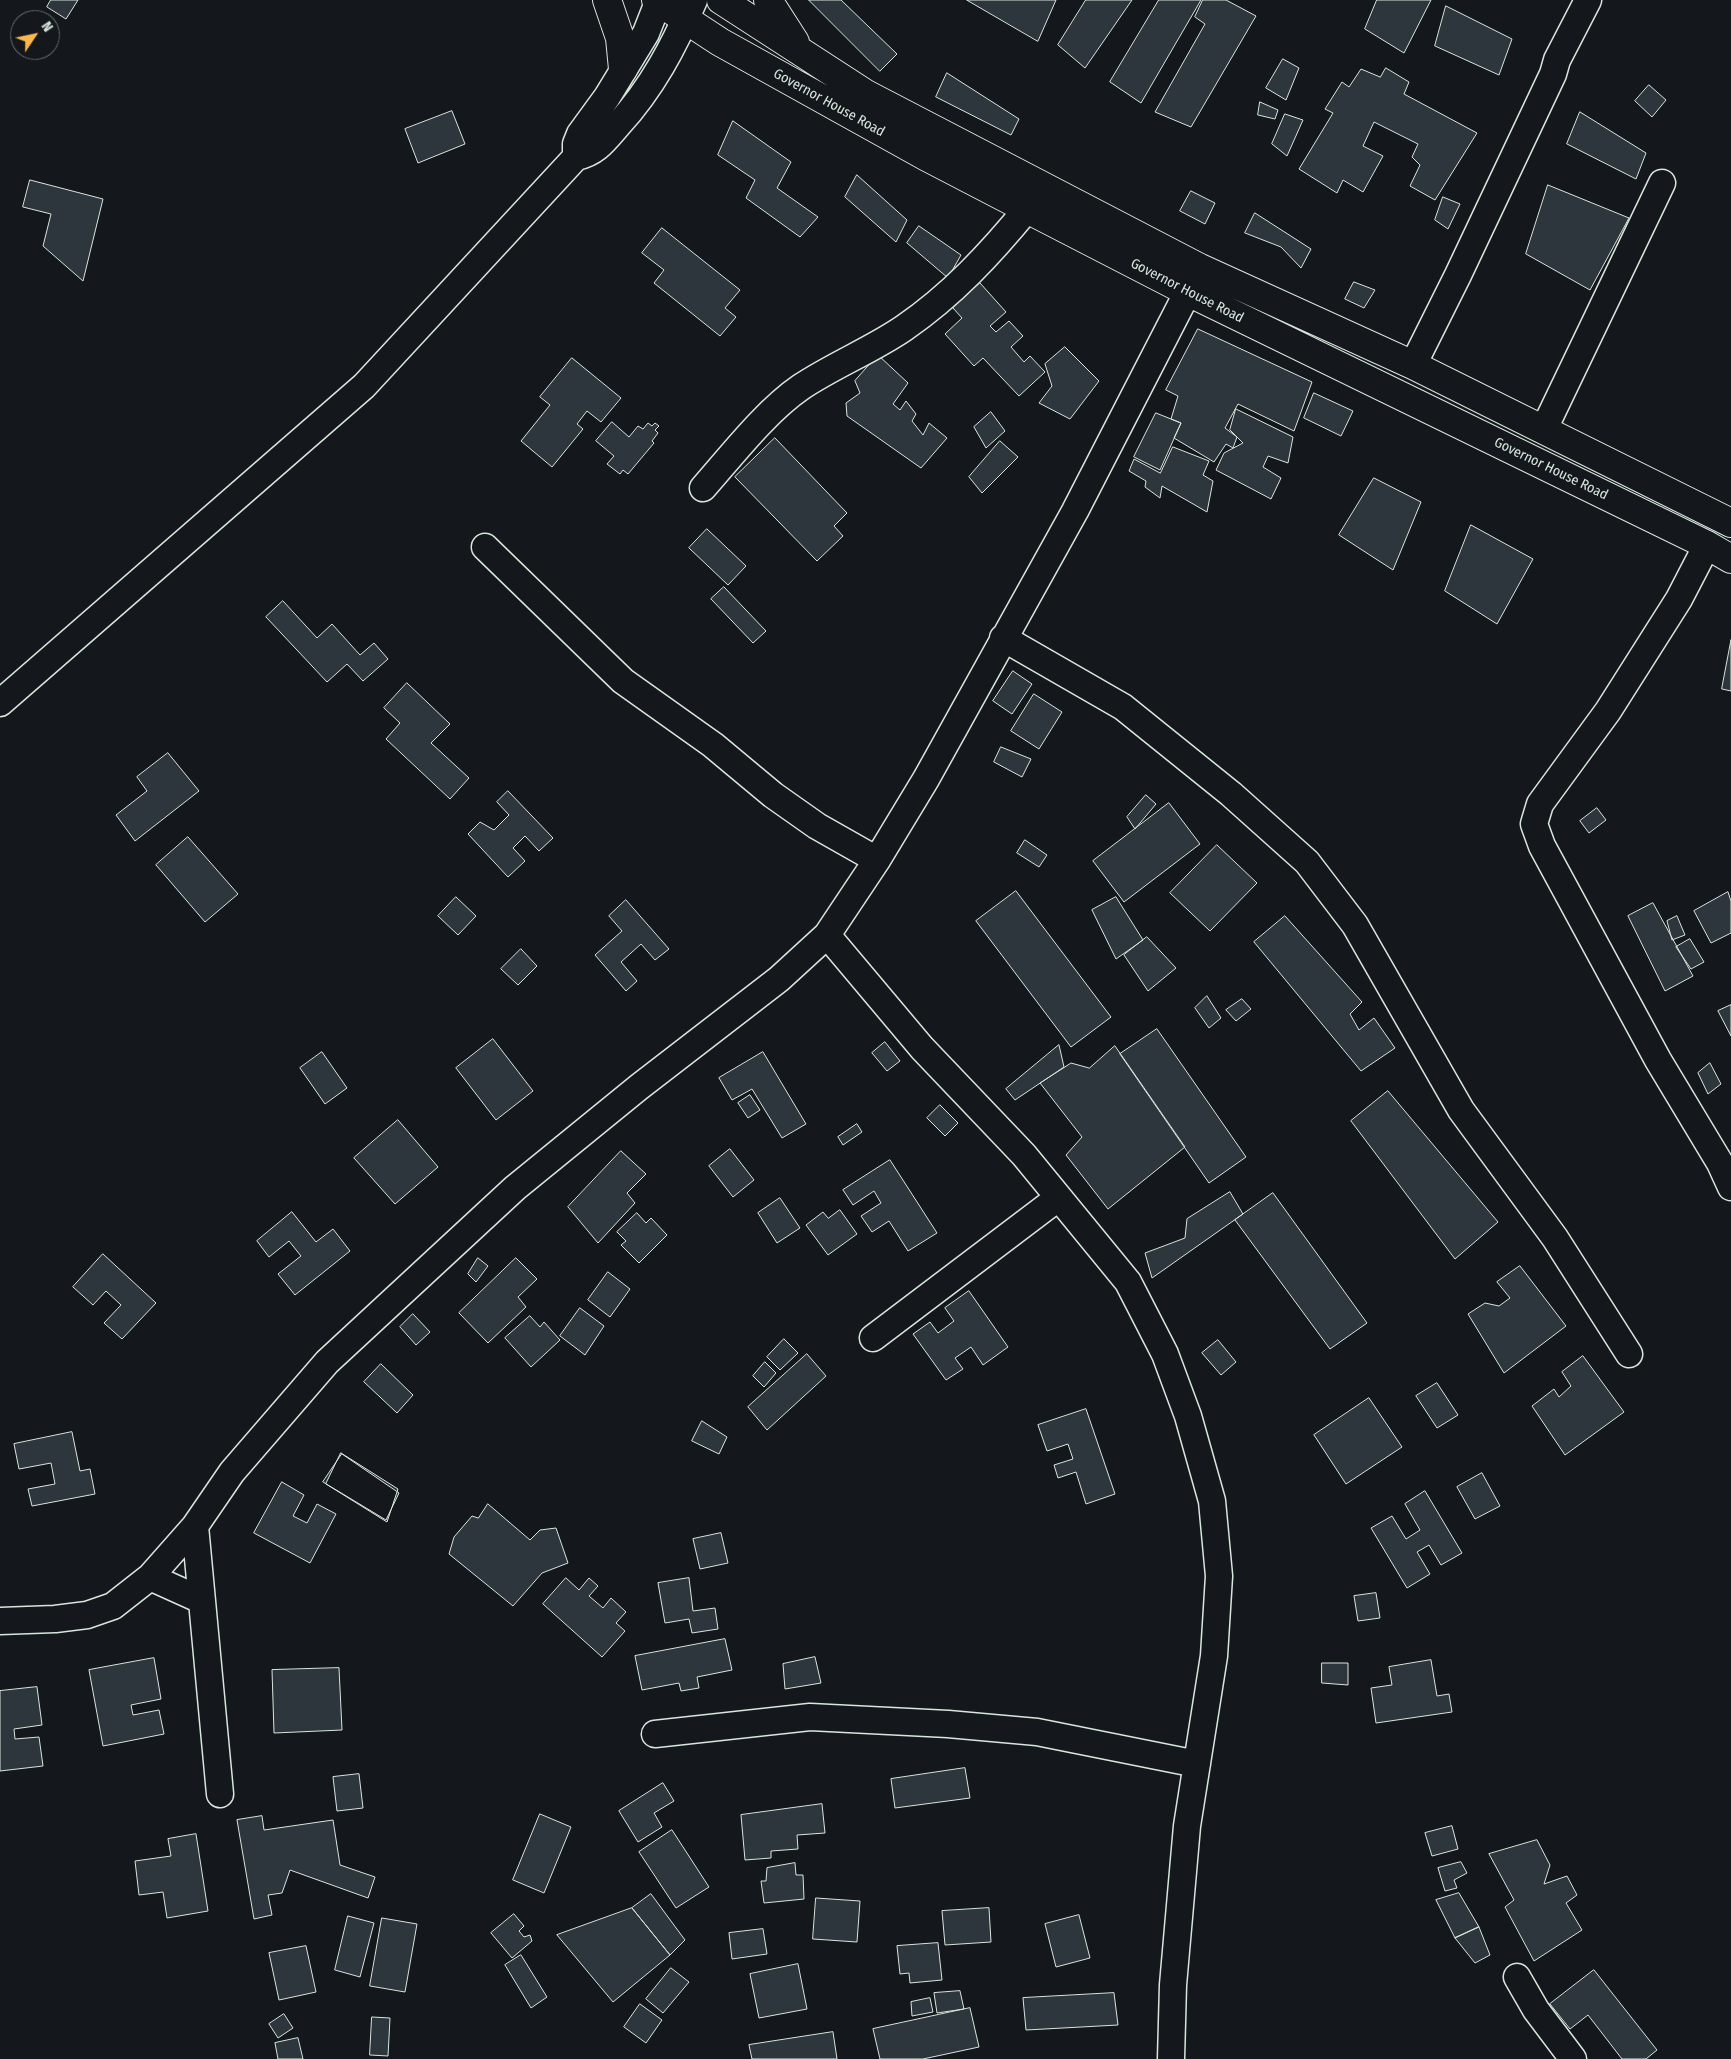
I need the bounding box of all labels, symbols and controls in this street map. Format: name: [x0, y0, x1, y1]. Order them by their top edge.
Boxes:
north arrow: [10, 10, 60, 60]
text: N: [38, 19, 56, 35]
street label: Governor House Road: [770, 65, 888, 141]
street label: Governor House Road: [1128, 255, 1246, 327]
street label: Governor House Road: [1491, 434, 1611, 504]

